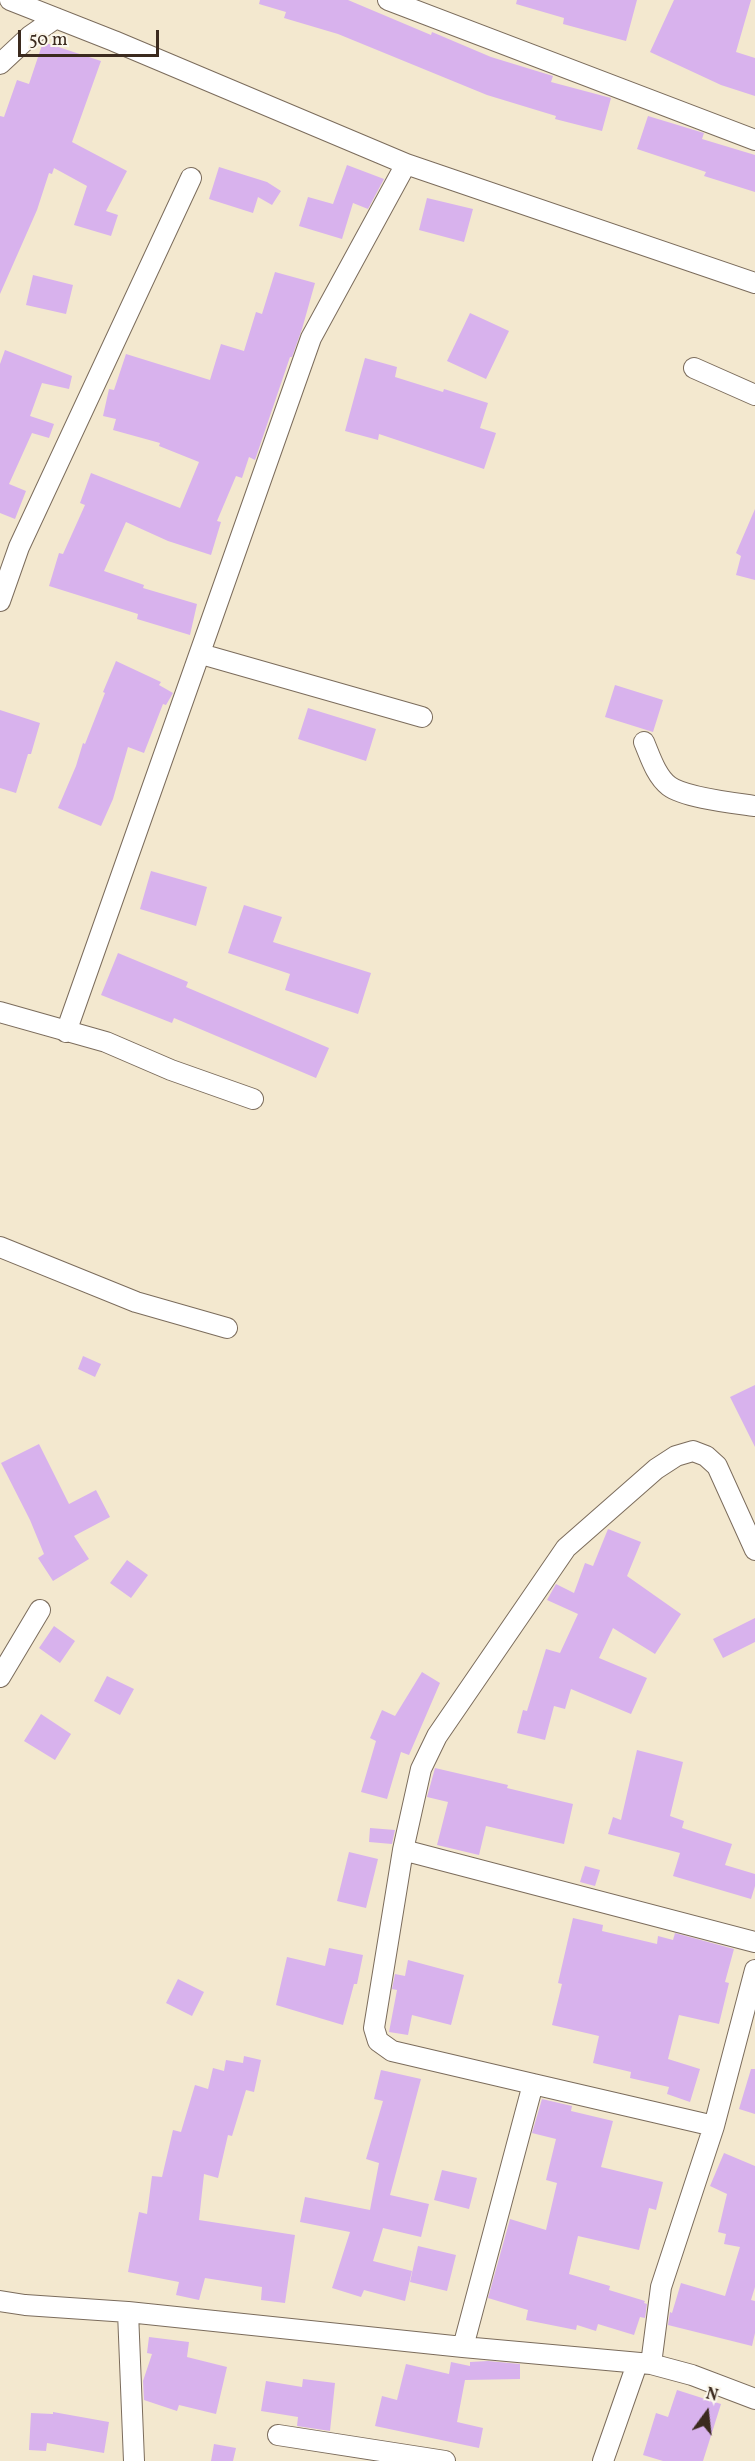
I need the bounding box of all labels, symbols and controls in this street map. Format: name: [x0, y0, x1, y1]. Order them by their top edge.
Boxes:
scale bar: [21, 18, 162, 56]
text: 50 m: [29, 28, 68, 53]
north arrow: [677, 2383, 737, 2443]
text: N: [703, 2383, 720, 2408]

